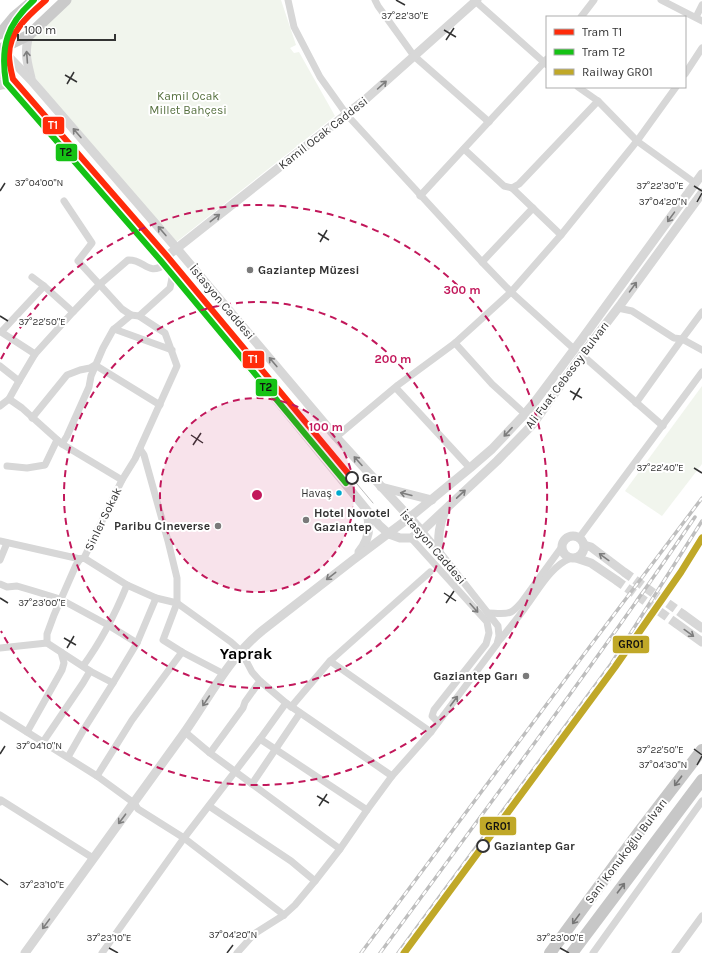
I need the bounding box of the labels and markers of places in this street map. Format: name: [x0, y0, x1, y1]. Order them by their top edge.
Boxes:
place label: Gaziantep Müzesi: [258, 263, 360, 277]
marker: Gaziantep Müzesi: [245, 265, 255, 275]
marker: Gar: [345, 471, 359, 485]
place label: Gar: [362, 471, 382, 485]
place label: Havaş: [301, 487, 332, 500]
centre of rings: [250, 488, 264, 502]
marker: Havaş: [334, 488, 344, 498]
place label: Hotel Novotel Gaziantep: [314, 506, 390, 534]
marker: Hotel Novotel Gaziantep: [301, 515, 311, 525]
place label: Paribu Cineverse: [114, 519, 210, 533]
marker: Paribu Cineverse: [213, 521, 223, 531]
place label: Gaziantep Garı: [433, 669, 518, 683]
marker: Gaziantep Garı: [521, 671, 531, 681]
marker: Gaziantep Gar: [476, 839, 490, 853]
place label: Gaziantep Gar: [494, 839, 575, 853]

